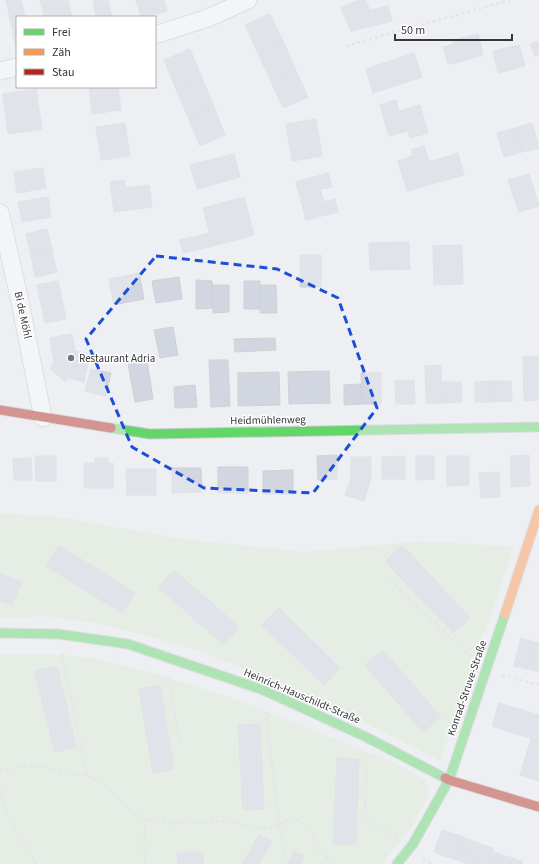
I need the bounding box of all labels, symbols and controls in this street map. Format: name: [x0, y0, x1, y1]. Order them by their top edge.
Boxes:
legend: [16, 16, 156, 88]
scale bar: [395, 16, 512, 42]
text: 50 m: [401, 22, 425, 39]
text: Frei: [52, 24, 71, 41]
text: Zäh: [52, 44, 71, 61]
text: Stau: [52, 64, 75, 81]
street label: Bi de Möhl: [11, 290, 35, 340]
place label: Restaurant Adria: [79, 351, 155, 366]
marker: Restaurant Adria: [66, 353, 76, 363]
street label: Heidmühlenweg: [230, 412, 306, 428]
street label: Konrad-Struve-Straße: [444, 638, 491, 738]
street label: Heinrich-Hauschildt-Straße: [241, 665, 363, 728]

